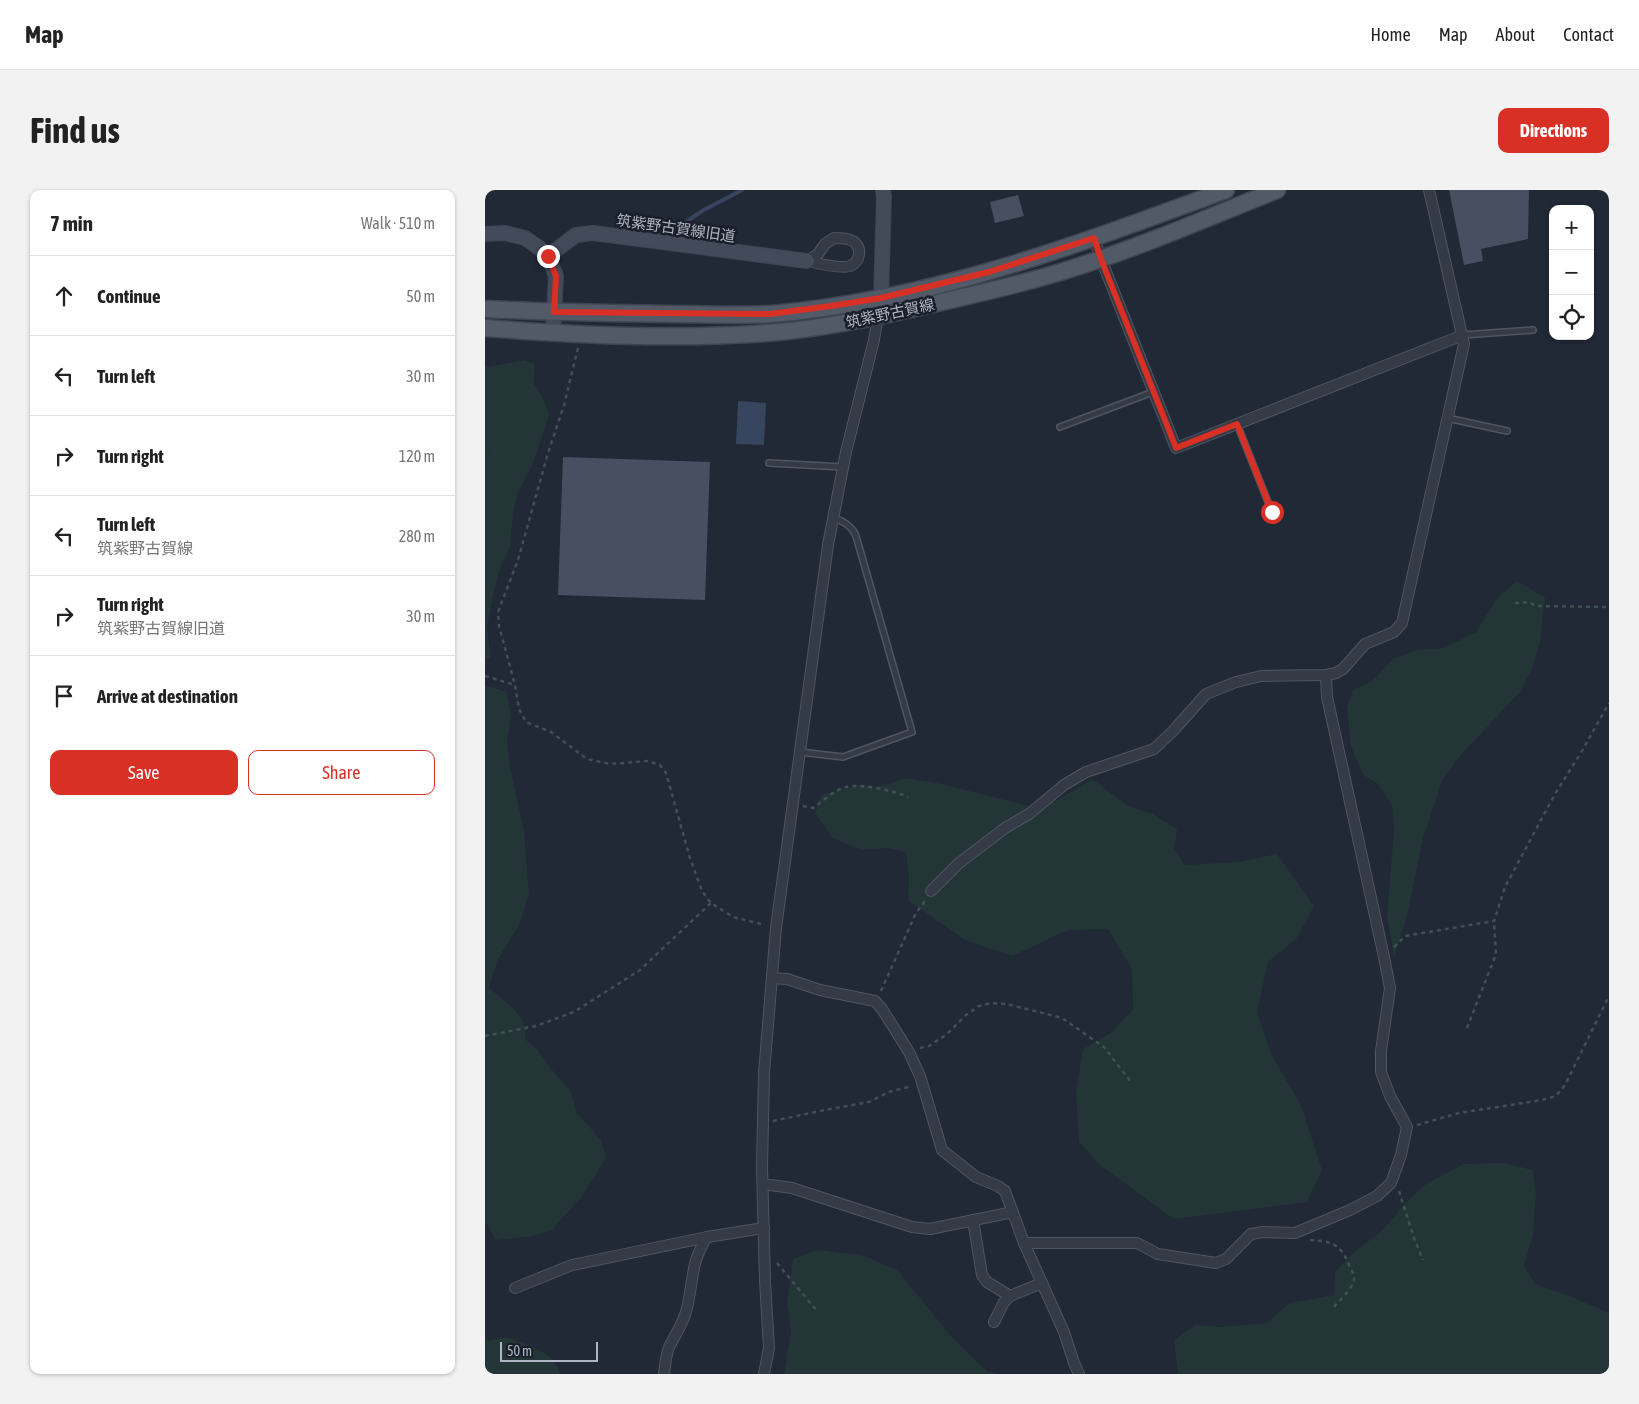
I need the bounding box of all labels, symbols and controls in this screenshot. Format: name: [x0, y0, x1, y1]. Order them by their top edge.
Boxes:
text: Map: [25, 21, 64, 48]
text: Home: [1371, 24, 1411, 45]
text: Map: [1439, 24, 1468, 45]
text: About: [1496, 24, 1535, 45]
text: Contact: [1563, 24, 1614, 45]
button: Directions: [1498, 108, 1609, 153]
text: Find us: [30, 110, 120, 150]
map controls: [1549, 205, 1594, 340]
button: +: [1549, 205, 1594, 250]
text: 7 min: [50, 211, 93, 235]
street label: 筑紫野古賀線旧道: [615, 211, 737, 245]
text: Walk · 510 m: [361, 214, 435, 232]
route end: [537, 245, 560, 268]
button: −: [1549, 250, 1594, 295]
icon: ahead: [50, 282, 78, 310]
text: Continue: [97, 285, 161, 307]
text: 50 m: [406, 287, 435, 305]
street label: 筑紫野古賀線: [844, 295, 936, 331]
button: locate: [1549, 295, 1594, 340]
icon: left: [50, 362, 78, 390]
text: Turn left: [97, 365, 155, 387]
text: 30 m: [406, 367, 435, 385]
icon: right: [50, 442, 78, 470]
text: Turn right: [97, 445, 164, 467]
text: 120 m: [399, 447, 435, 465]
route start: [1261, 501, 1284, 524]
text: Turn left: [97, 513, 155, 535]
icon: left: [50, 522, 78, 550]
text: 280 m: [399, 527, 435, 545]
text: 筑紫野古賀線: [97, 539, 193, 557]
text: Turn right: [97, 593, 164, 615]
icon: right: [50, 602, 78, 630]
text: 30 m: [406, 607, 435, 625]
text: 筑紫野古賀線旧道: [97, 619, 225, 637]
icon: arrive: [50, 682, 78, 710]
text: Arrive at destination: [97, 685, 238, 707]
button: Save: [50, 750, 238, 795]
button: Share: [248, 750, 435, 795]
scale bar: [500, 1339, 597, 1362]
text: 50 m: [507, 1343, 532, 1359]

